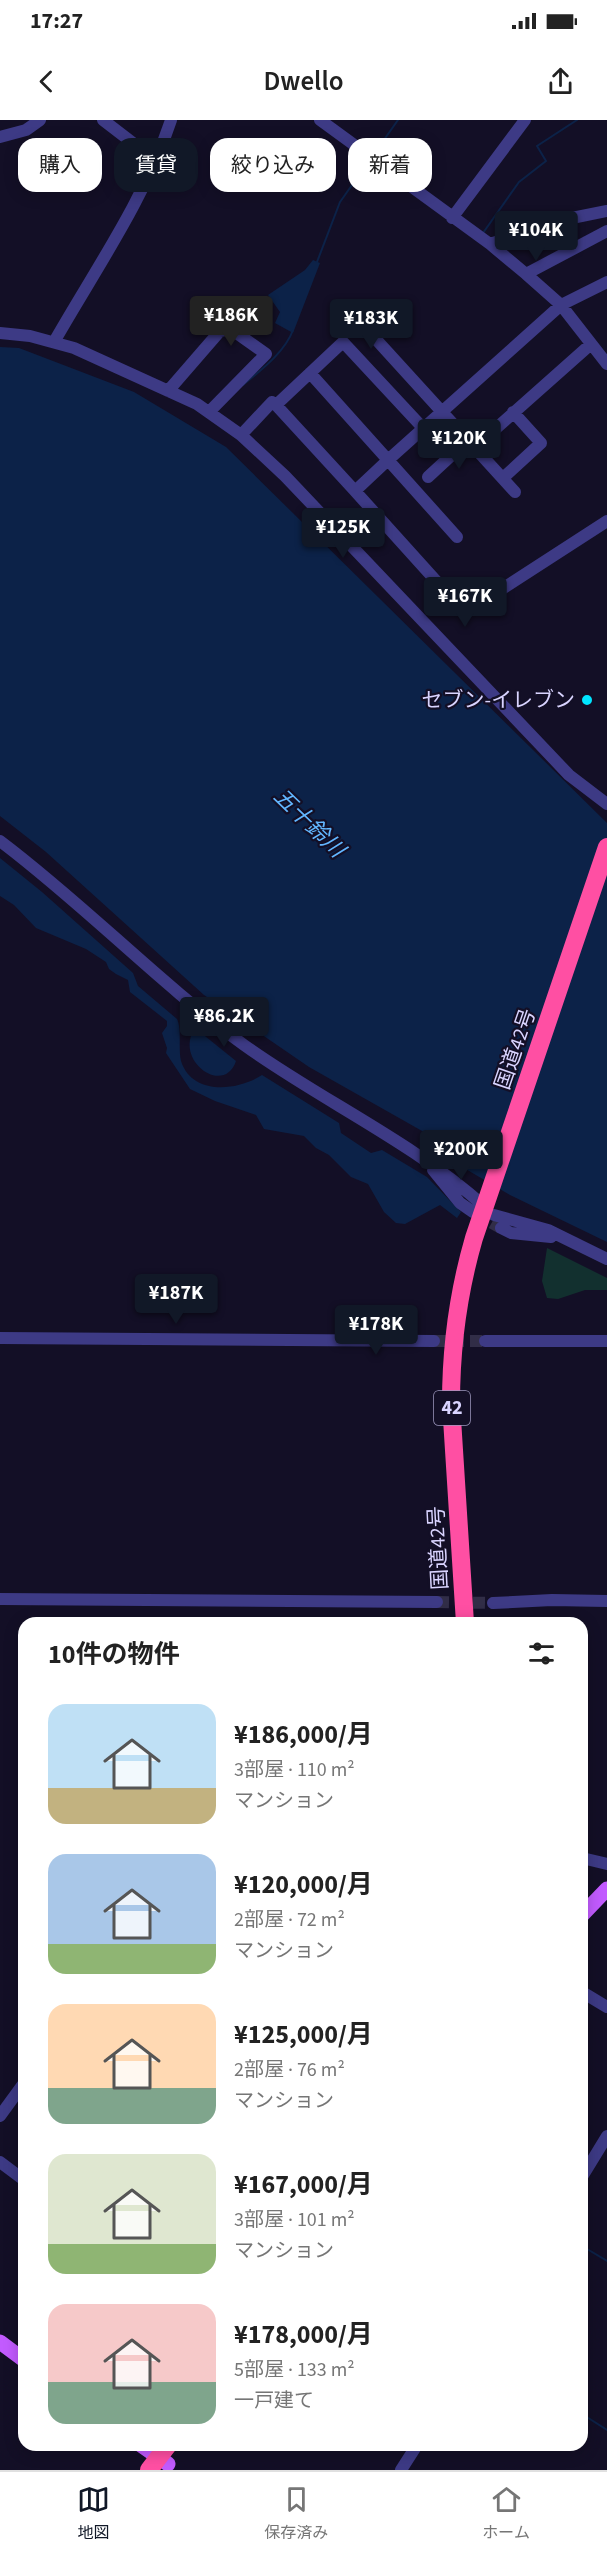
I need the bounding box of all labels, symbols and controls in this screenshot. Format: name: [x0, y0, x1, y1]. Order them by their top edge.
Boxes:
text: 17:27: [30, 5, 83, 37]
text: Dwello: [263, 62, 344, 101]
icon: back: [30, 65, 63, 98]
icon: share: [544, 65, 577, 98]
chip: 購入: [18, 138, 102, 192]
chip: 賃貸: [114, 138, 198, 192]
chip: 絞り込み: [210, 138, 336, 192]
chip: 新着: [348, 138, 432, 192]
pin: ¥104K: [494, 211, 578, 262]
text: ¥104K: [509, 216, 563, 244]
pin: ¥186K: [189, 296, 273, 347]
pin: ¥183K: [329, 299, 413, 350]
text: ¥186K: [204, 301, 258, 329]
text: ¥183K: [344, 304, 398, 332]
pin: ¥120K: [417, 419, 501, 470]
text: ¥120K: [432, 424, 486, 452]
pin: ¥125K: [301, 508, 385, 559]
text: ¥125K: [316, 513, 370, 541]
pin: ¥167K: [423, 577, 507, 628]
text: ¥167K: [438, 582, 492, 610]
place label: セブン-イレブン: [421, 685, 575, 715]
marker: セブン-イレブン: [580, 693, 594, 707]
water label: 五十鈴川: [266, 781, 353, 866]
pin: ¥86.2K: [175, 997, 273, 1048]
text: ¥86.2K: [194, 1002, 254, 1030]
street label: 国道42号: [487, 1004, 543, 1094]
pin: ¥200K: [419, 1130, 503, 1181]
text: ¥200K: [434, 1135, 488, 1163]
pin: ¥187K: [134, 1274, 218, 1325]
text: ¥187K: [149, 1279, 203, 1307]
pin: ¥178K: [334, 1305, 418, 1356]
text: ¥178K: [349, 1310, 403, 1338]
road number: 42: [434, 1391, 470, 1425]
street label: 国道42号: [421, 1505, 455, 1591]
text: 10件の物件: [48, 1636, 179, 1673]
icon: filters: [525, 1637, 558, 1670]
text: ¥186,000/月: [234, 1716, 373, 1753]
icon: home: [96, 1728, 168, 1800]
text: 3部屋 · 110 m²: [234, 1756, 355, 1784]
text: マンション: [234, 1787, 334, 1815]
text: ¥120,000/月: [234, 1866, 373, 1903]
icon: home: [96, 1878, 168, 1950]
text: 2部屋 · 72 m²: [234, 1906, 345, 1934]
text: マンション: [234, 1937, 334, 1965]
text: ¥125,000/月: [234, 2016, 373, 2053]
icon: home: [96, 2028, 168, 2100]
text: 2部屋 · 76 m²: [234, 2056, 345, 2084]
text: マンション: [234, 2087, 334, 2115]
text: ¥167,000/月: [234, 2166, 373, 2203]
icon: home: [96, 2178, 168, 2250]
text: 3部屋 · 101 m²: [234, 2206, 355, 2234]
text: マンション: [234, 2237, 334, 2265]
text: ¥178,000/月: [234, 2316, 373, 2353]
icon: home: [96, 2328, 168, 2400]
text: 5部屋 · 133 m²: [234, 2356, 355, 2384]
text: 一戸建て: [234, 2387, 314, 2415]
tab: 地図: [77, 2483, 110, 2544]
tab: 保存済み: [264, 2483, 328, 2544]
tab: ホーム: [482, 2483, 530, 2544]

